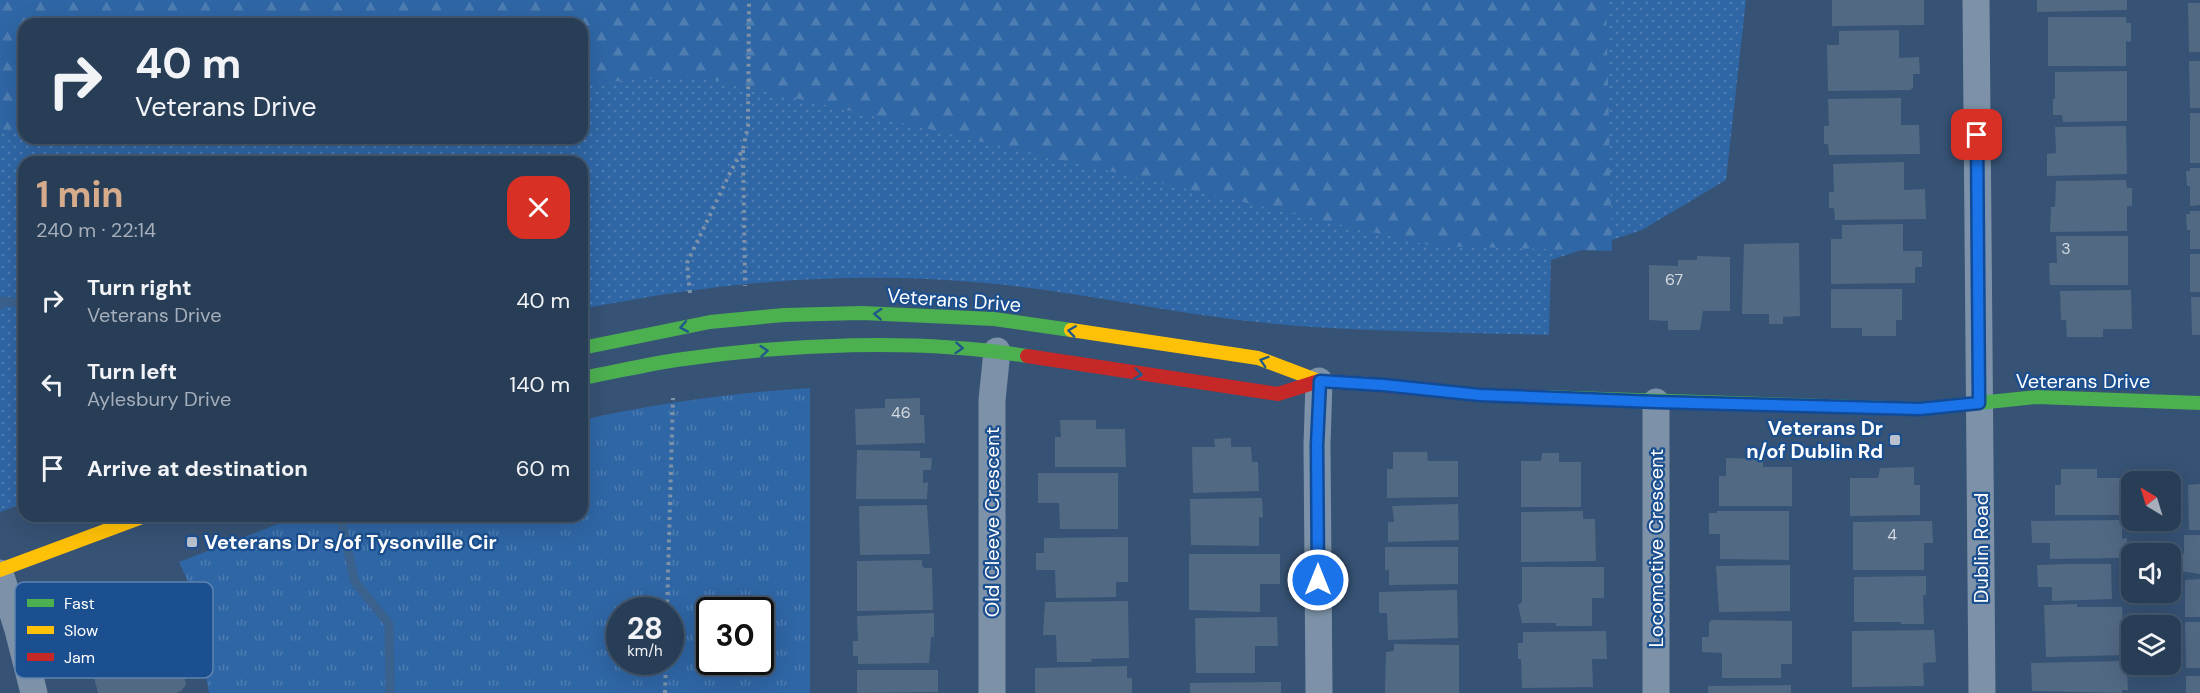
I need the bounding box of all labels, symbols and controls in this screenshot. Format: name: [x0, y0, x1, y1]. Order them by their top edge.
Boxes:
text: 40 m: [135, 36, 241, 91]
icon: right: [36, 42, 114, 120]
text: Veterans Drive: [135, 89, 317, 124]
pin: [1951, 109, 2002, 160]
icon: arrive: [1960, 118, 1993, 151]
text: 1 min: [36, 171, 124, 218]
button: close: [507, 176, 570, 239]
text: 240 m · 22:14: [36, 217, 156, 243]
house number: 3: [2061, 238, 2071, 259]
house number: 67: [1665, 269, 1683, 290]
text: Turn right: [87, 273, 192, 302]
street label: Veterans Drive: [886, 282, 1022, 318]
icon: right: [36, 284, 69, 317]
text: 40 m: [516, 286, 570, 315]
text: Veterans Drive: [87, 302, 222, 328]
one-way arrow: [873, 308, 882, 321]
one-way arrow: [679, 320, 689, 333]
one-way arrow: [1067, 325, 1077, 337]
one-way arrow: [954, 341, 964, 354]
one-way arrow: [760, 345, 769, 358]
one-way arrow: [1259, 356, 1270, 368]
text: Turn left: [87, 357, 177, 386]
one-way arrow: [1133, 367, 1142, 379]
icon: left: [36, 368, 69, 401]
street label: Veterans Drive: [2016, 368, 2150, 394]
text: 140 m: [509, 370, 570, 399]
text: Aylesbury Drive: [87, 386, 231, 412]
house number: 46: [891, 402, 911, 423]
place label: Veterans Dr n/of Dublin Rd: [1746, 415, 1883, 464]
street label: Old Cleeve Crescent: [979, 427, 1005, 617]
marker: Veterans Dr n/of Dublin Rd: [1888, 433, 1902, 447]
street label: Locomotive Crescent: [1643, 448, 1669, 647]
icon: arrive: [36, 452, 69, 485]
text: Arrive at destination: [87, 454, 308, 483]
text: 60 m: [516, 454, 570, 483]
north arrow: [2121, 471, 2181, 531]
map controls: [2121, 471, 2181, 675]
street label: Dublin Road: [1968, 493, 1994, 603]
house number: 4: [1887, 524, 1897, 545]
place label: Veterans Dr s/of Tysonville Cir: [204, 529, 497, 555]
marker: Veterans Dr s/of Tysonville Cir: [185, 535, 199, 549]
button: sound: [2121, 543, 2181, 603]
position arrow: [1286, 548, 1350, 612]
legend: [15, 582, 213, 678]
text: Fast: [64, 593, 95, 614]
speed limit sign: 30: [696, 597, 774, 675]
text: 28: [627, 609, 663, 648]
button: layers: [2121, 615, 2181, 675]
text: Slow: [64, 620, 98, 641]
text: km/h: [627, 641, 663, 661]
text: Jam: [64, 647, 95, 668]

